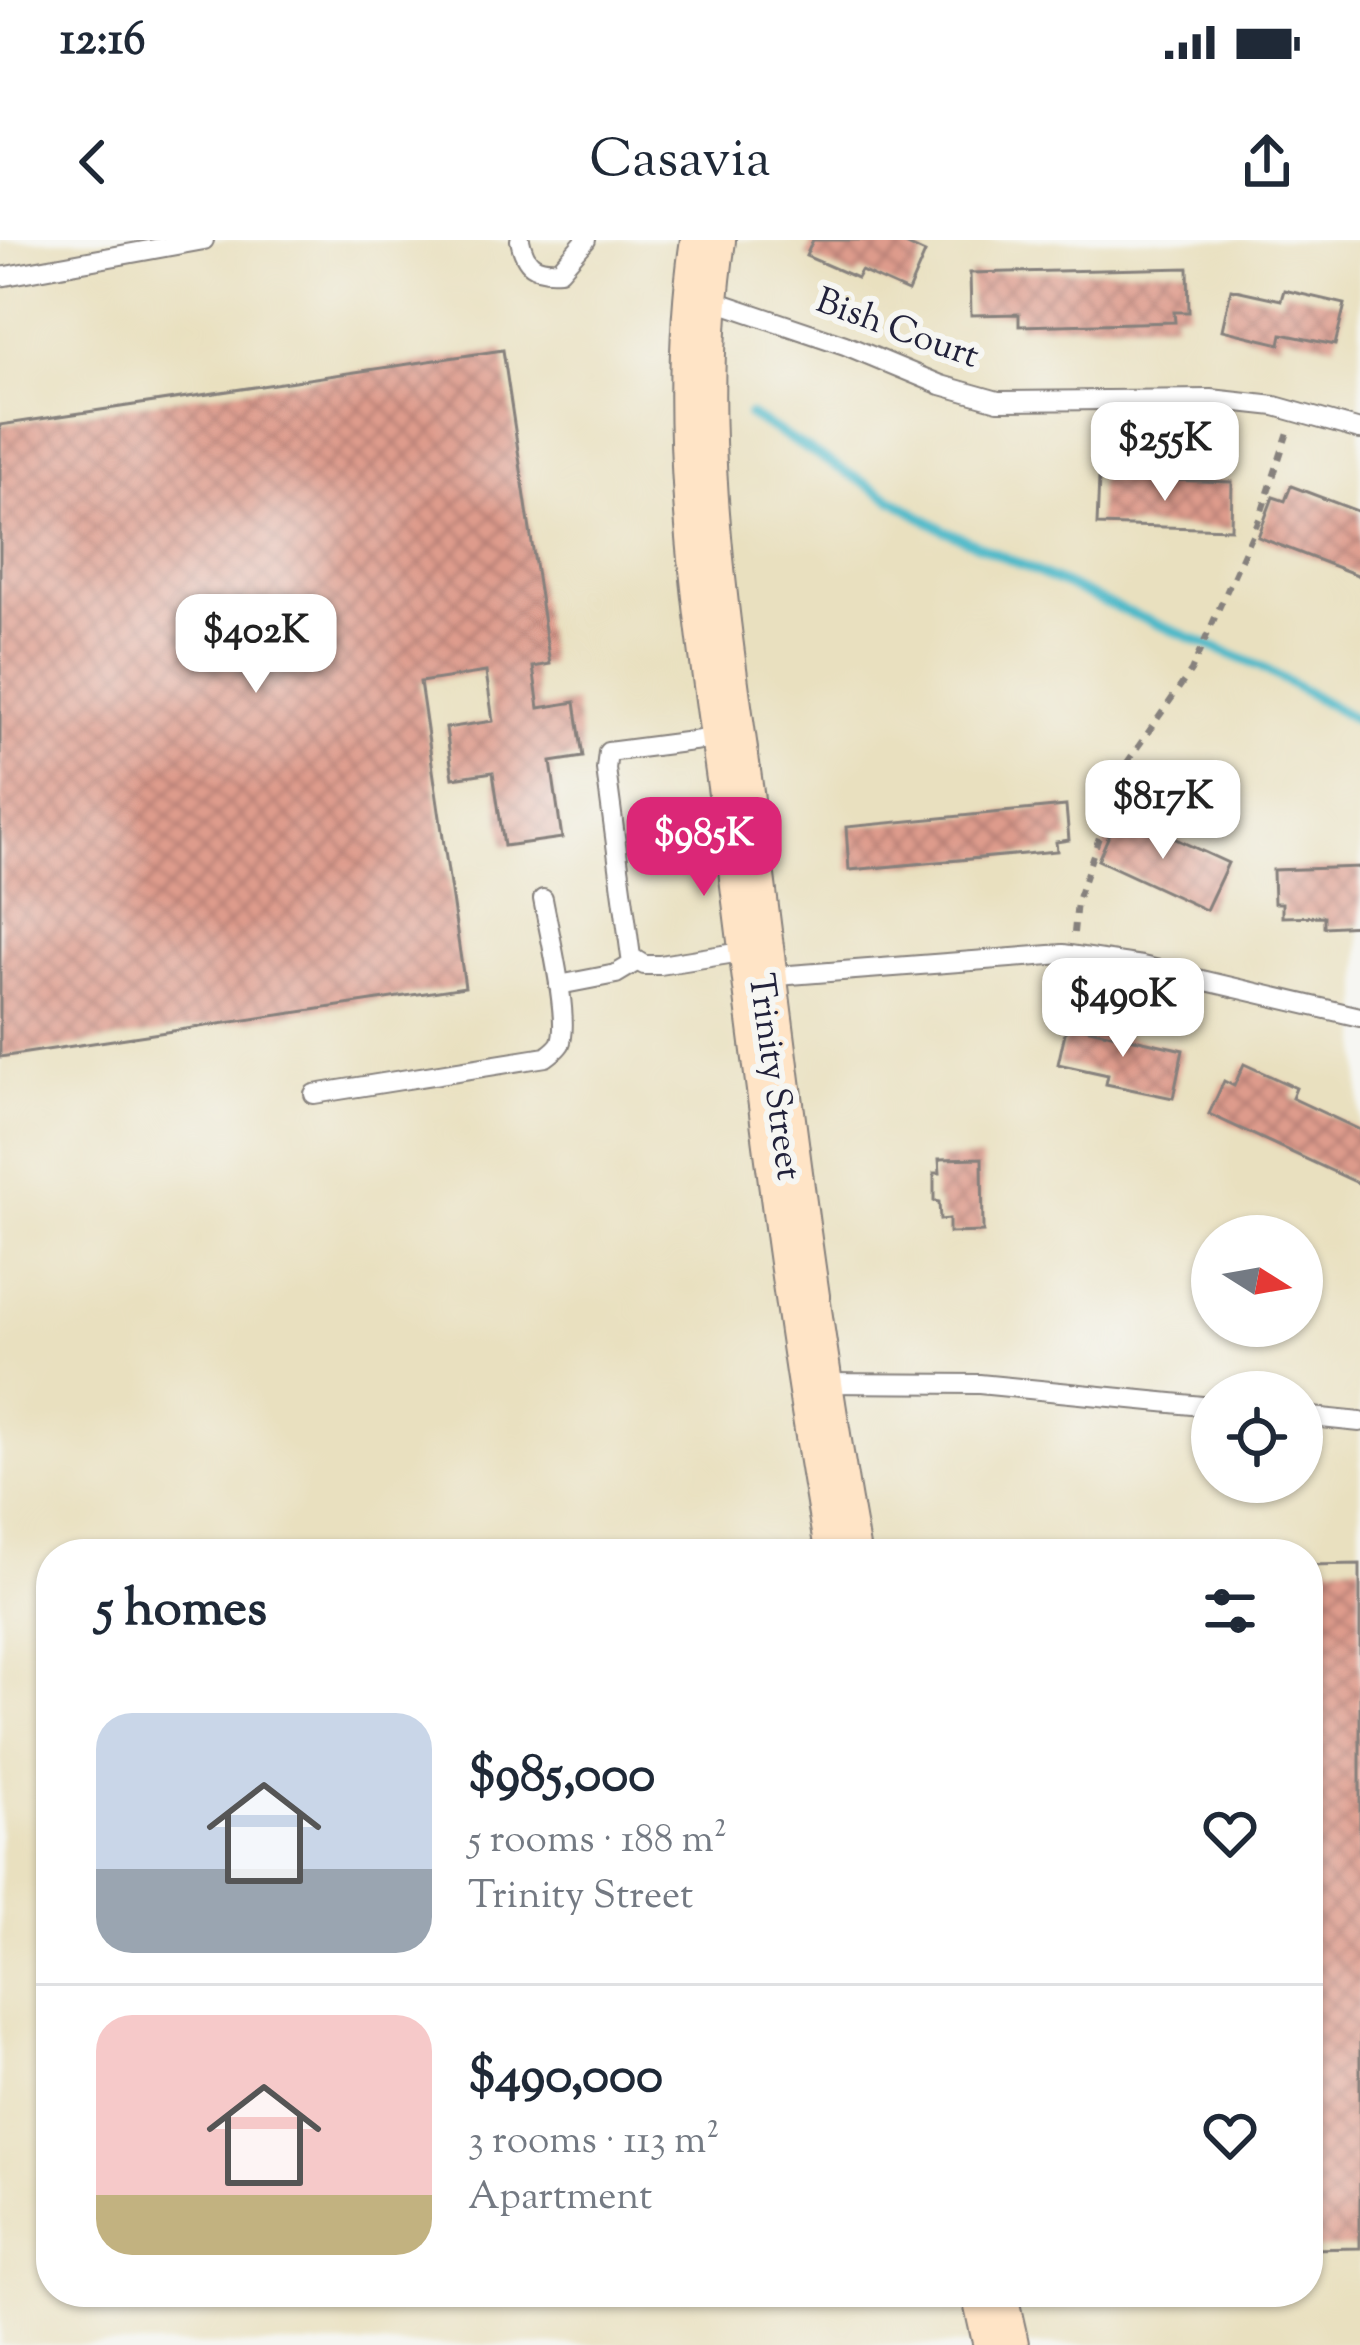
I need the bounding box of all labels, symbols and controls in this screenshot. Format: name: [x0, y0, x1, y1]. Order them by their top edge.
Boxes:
text: 12:16: [60, 10, 146, 75]
text: Casavia: [589, 123, 771, 201]
icon: back: [60, 129, 126, 195]
icon: share: [1234, 129, 1300, 195]
street label: Bish Court: [808, 276, 986, 384]
pin: $255K: [1081, 402, 1249, 504]
text: $255K: [1118, 413, 1212, 469]
pin: $402K: [172, 594, 340, 696]
text: $402K: [203, 605, 309, 661]
pin: $817K: [1079, 760, 1247, 862]
text: $817K: [1112, 771, 1214, 827]
pin: $985K: [620, 797, 788, 899]
text: $985K: [654, 808, 754, 864]
pin: $490K: [1039, 958, 1207, 1060]
text: $490K: [1069, 969, 1177, 1025]
street label: Trinity Street: [733, 970, 813, 1184]
north arrow: [1191, 1215, 1323, 1347]
map controls: [1191, 1215, 1323, 1503]
button: locate: [1191, 1371, 1323, 1503]
text: 5 homes: [96, 1575, 267, 1648]
icon: filters: [1197, 1578, 1263, 1644]
text: $985,000: [468, 1741, 655, 1814]
icon: home: [192, 1761, 336, 1905]
icon: heart: [1197, 1800, 1263, 1866]
text: 5 rooms · 188 m²: [468, 1814, 727, 1870]
text: Trinity Street: [468, 1870, 693, 1926]
text: $490,000: [468, 2042, 663, 2115]
icon: home: [192, 2063, 336, 2207]
icon: heart: [1197, 2102, 1263, 2168]
text: 3 rooms · 113 m²: [468, 2115, 719, 2171]
text: Apartment: [468, 2171, 652, 2227]

